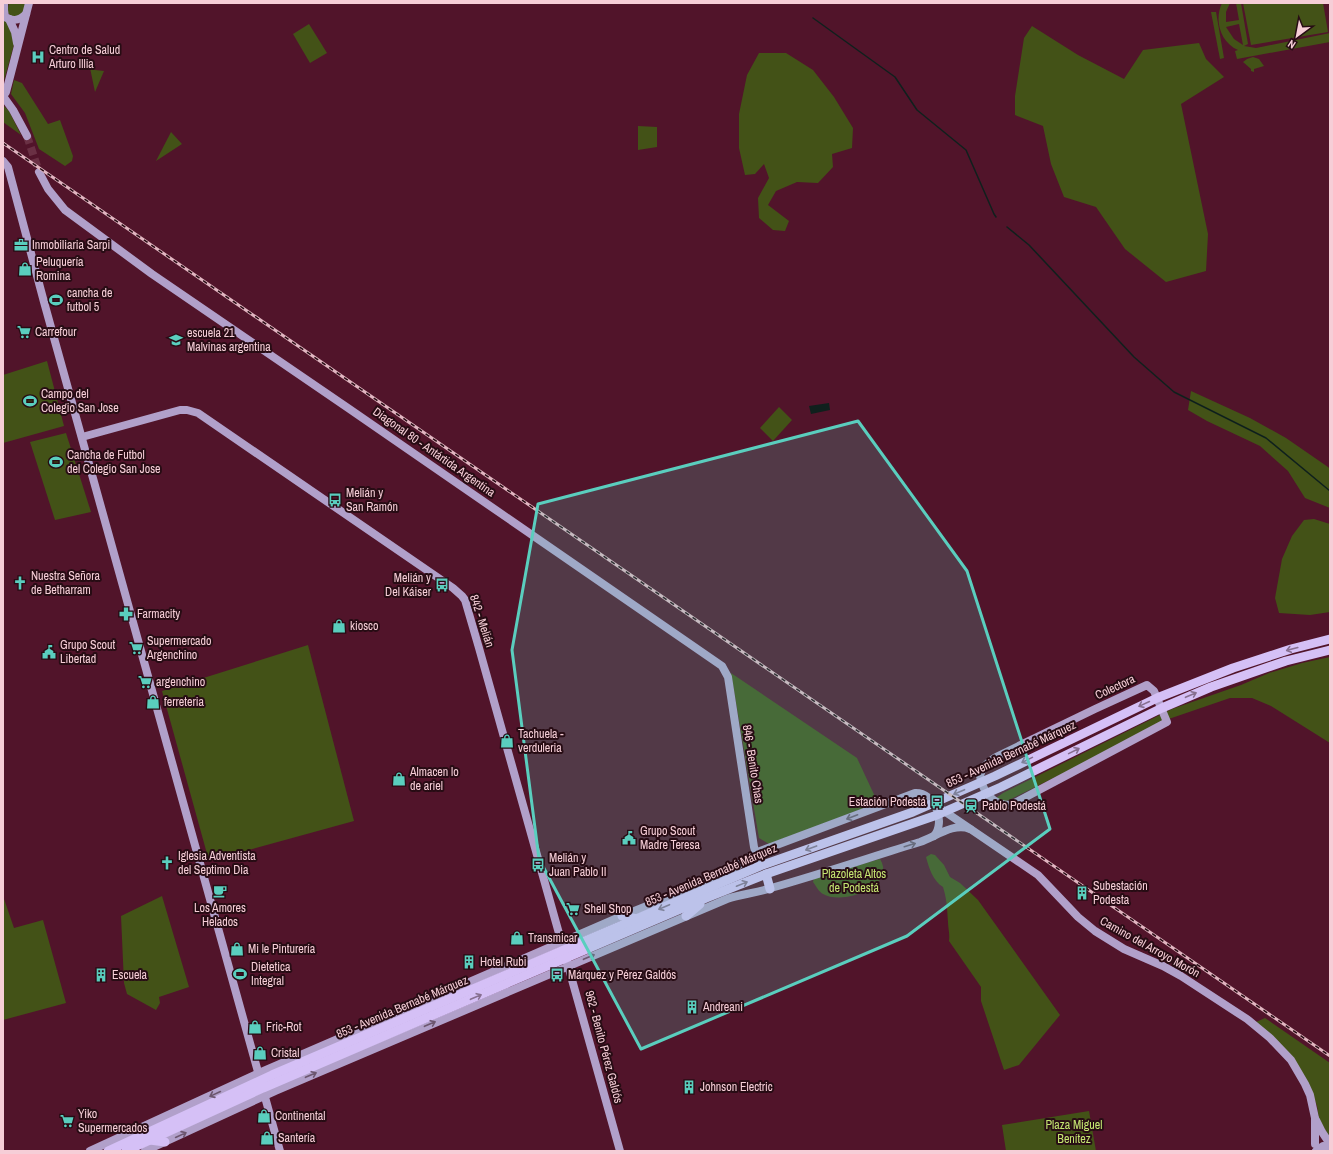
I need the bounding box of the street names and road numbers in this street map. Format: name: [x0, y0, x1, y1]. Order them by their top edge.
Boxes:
street label: Diagonal 80 - Antártida Argentina: [370, 404, 499, 501]
street label: 842 - Melián: [466, 593, 498, 649]
street label: Colectora: [1093, 671, 1138, 703]
street label: 853 - Avenida Bernabé Márquez: [943, 717, 1079, 791]
street label: 846 - Benito Chas: [739, 724, 767, 804]
street label: 853 - Avenida Bernabé Márquez: [643, 840, 779, 910]
street label: Camino del Arroyo Morón: [1097, 913, 1203, 981]
street label: 853 - Avenida Bernabé Márquez: [334, 972, 470, 1042]
street label: 962 - Benito Pérez Galdós: [581, 989, 627, 1105]

